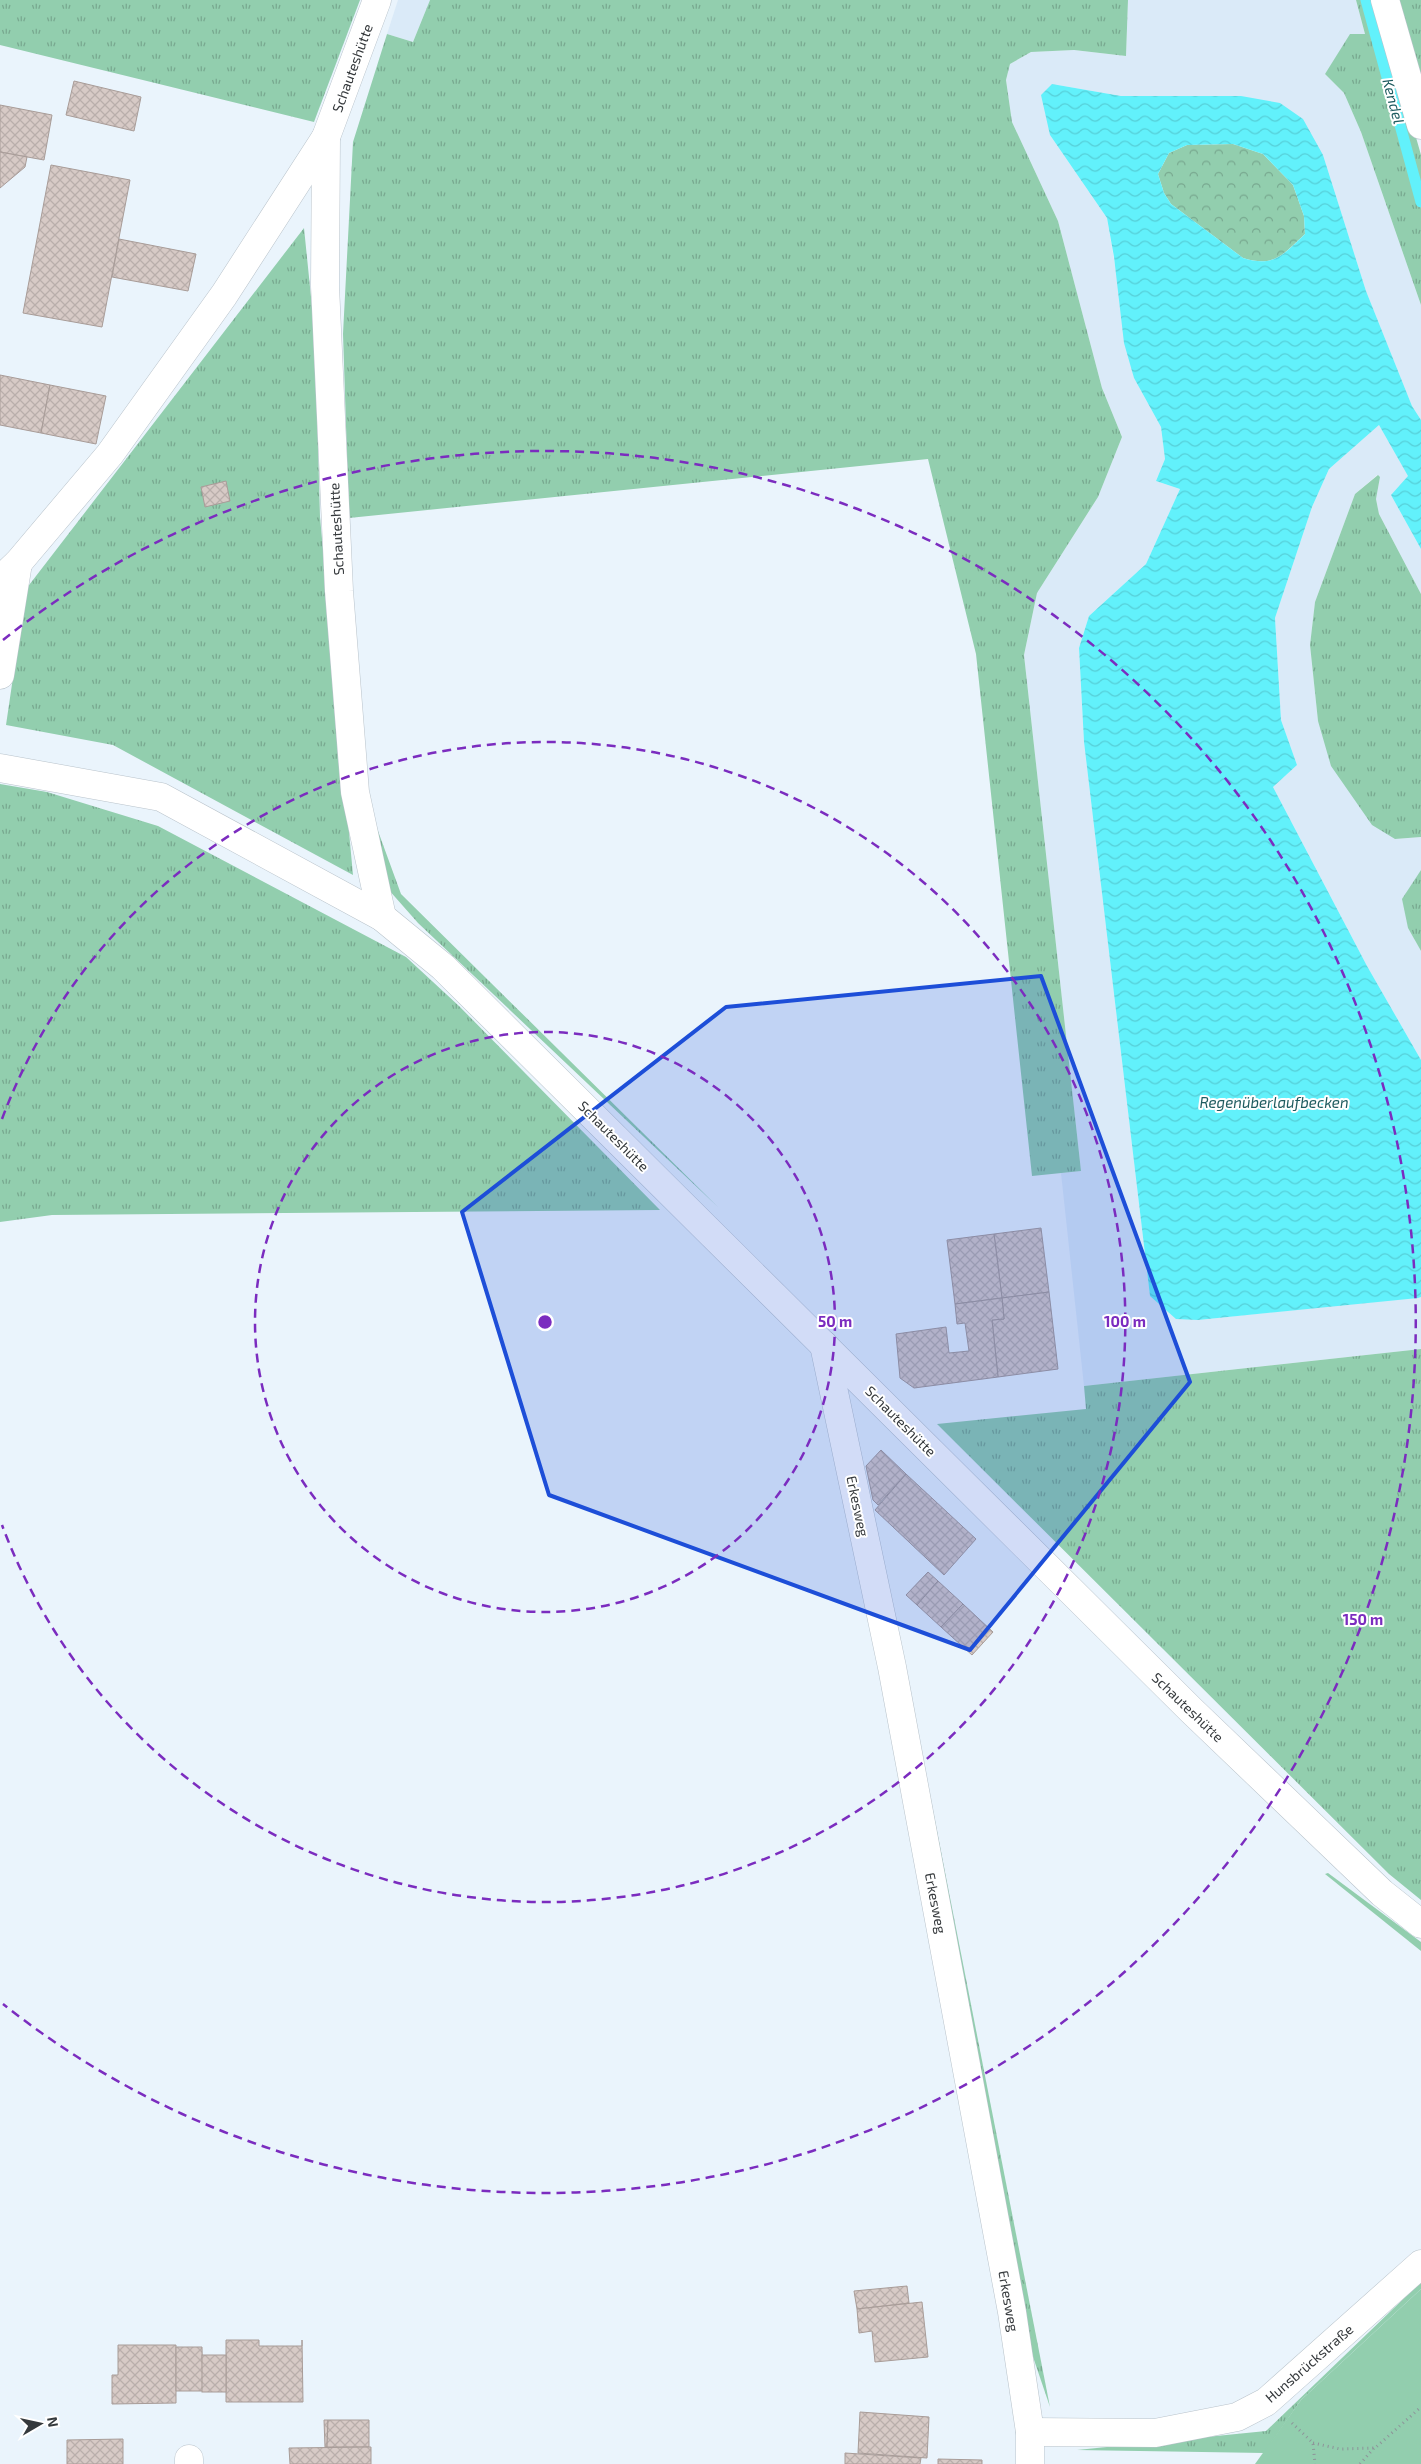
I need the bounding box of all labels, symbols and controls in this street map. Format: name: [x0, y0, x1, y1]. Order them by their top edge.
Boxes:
street label: Schauteshütte: [328, 22, 376, 114]
water label: Kendel: [1379, 76, 1409, 126]
street label: Schauteshütte: [325, 482, 347, 576]
water label: Regenüberlaufbecken: [1199, 1093, 1349, 1111]
street label: Schauteshütte: [575, 1097, 653, 1175]
text: 50 m: [818, 1312, 852, 1330]
text: 100 m: [1104, 1312, 1146, 1330]
centre of rings: [536, 1313, 554, 1331]
street label: Schauteshütte: [862, 1382, 940, 1460]
street label: Erkesweg: [843, 1474, 873, 1538]
text: 150 m: [1343, 1610, 1383, 1628]
street label: Schauteshütte: [1149, 1669, 1227, 1745]
street label: Erkesweg: [922, 1871, 950, 1935]
street label: Erkesweg: [995, 2269, 1023, 2333]
street label: Hunsbrückstraße: [1262, 2320, 1356, 2406]
north arrow: [15, 2399, 65, 2449]
text: N: [44, 2416, 63, 2428]

